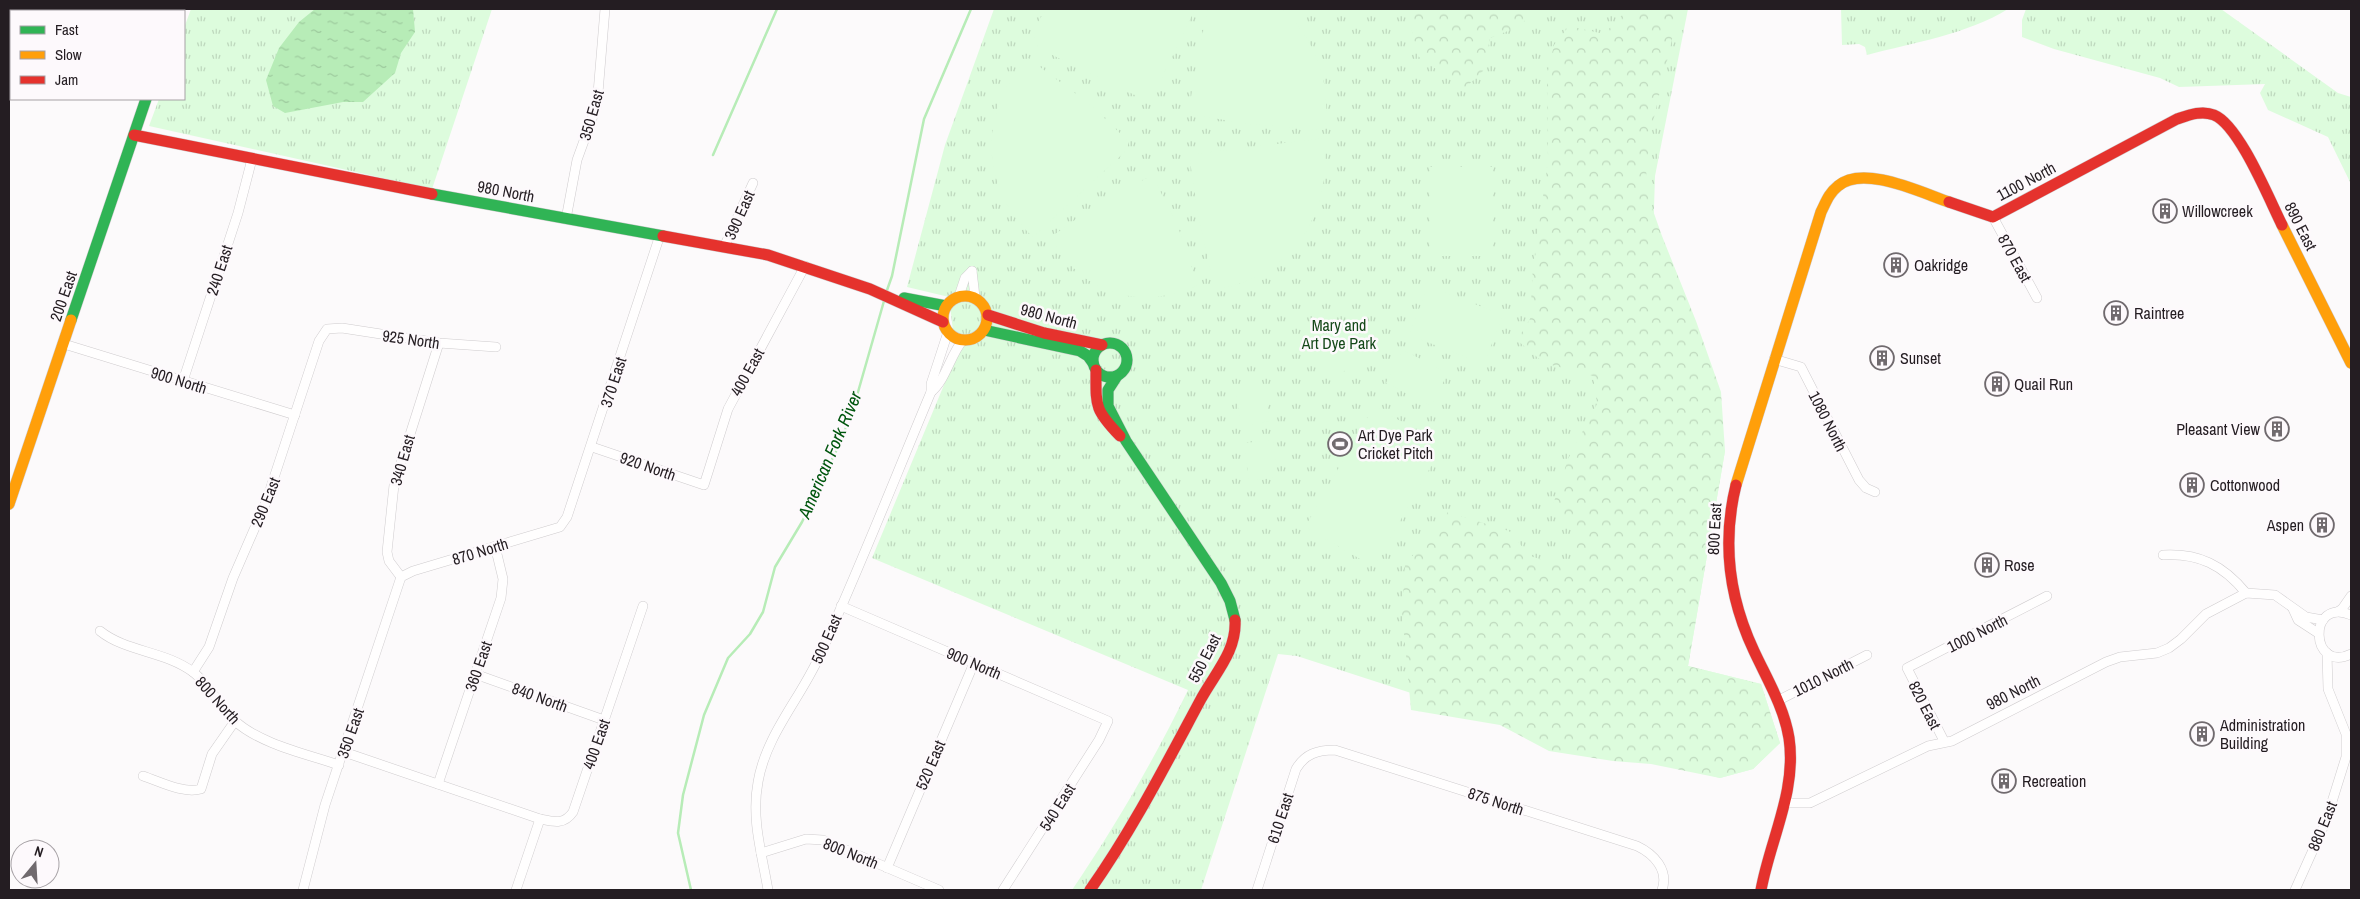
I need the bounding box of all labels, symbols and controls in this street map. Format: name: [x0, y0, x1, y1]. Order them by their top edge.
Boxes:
legend: [10, 10, 185, 100]
text: Fast: [55, 19, 79, 40]
text: Slow: [55, 44, 82, 65]
text: Jam: [55, 69, 78, 90]
street label: 350 East: [573, 87, 609, 143]
street label: 1100 North: [1993, 156, 2059, 206]
street label: 980 North: [476, 175, 536, 207]
street label: 390 East: [718, 187, 760, 243]
building icon: Willowcreek: [2152, 198, 2178, 224]
street label: 890 East: [2279, 198, 2323, 254]
place label: Willowcreek: [2182, 200, 2253, 222]
street label: 870 East: [1993, 230, 2037, 286]
street label: 240 East: [201, 242, 238, 298]
building icon: Oakridge: [1883, 252, 1909, 278]
place label: Oakridge: [1914, 254, 1968, 276]
street label: 200 East: [44, 268, 82, 324]
street label: 980 North: [1018, 298, 1080, 334]
building icon: Raintree: [2103, 300, 2129, 326]
place label: Raintree: [2134, 302, 2184, 324]
park label: Mary and Art Dye Park: [1301, 314, 1377, 354]
street label: 925 North: [381, 324, 441, 354]
street label: 400 East: [725, 344, 769, 400]
building icon: Sunset: [1869, 345, 1895, 371]
place label: Sunset: [1900, 347, 1941, 369]
street label: 370 East: [595, 354, 632, 410]
street label: 900 North: [148, 361, 210, 399]
building icon: Quail Run: [1984, 371, 2010, 397]
place label: Quail Run: [2014, 373, 2073, 395]
water label: American Fork River: [791, 387, 868, 523]
street label: 1080 North: [1803, 387, 1853, 455]
building icon: Pleasant View: [2264, 416, 2290, 442]
place label: Pleasant View: [2176, 418, 2261, 440]
place label: Art Dye Park Cricket Pitch: [1357, 424, 1433, 464]
sports icon: Art Dye Park Cricket Pitch: [1327, 431, 1353, 457]
street label: 340 East: [384, 432, 420, 488]
street label: 920 North: [617, 446, 679, 486]
building icon: Cottonwood: [2179, 472, 2205, 498]
street label: 290 East: [245, 474, 285, 530]
place label: Cottonwood: [2210, 474, 2280, 496]
street label: 800 East: [1702, 502, 1726, 555]
building icon: Aspen: [2309, 512, 2335, 538]
place label: Aspen: [2266, 514, 2304, 536]
street label: 870 North: [449, 532, 511, 570]
building icon: Rose: [1974, 552, 2000, 578]
place label: Rose: [2004, 554, 2035, 576]
street label: 1000 North: [1943, 608, 2011, 658]
street label: 500 East: [805, 611, 847, 667]
street label: 550 East: [1182, 630, 1226, 686]
street label: 360 East: [459, 638, 497, 694]
street label: 900 North: [943, 642, 1005, 684]
street label: 1010 North: [1789, 652, 1857, 702]
street label: 980 North: [1982, 669, 2044, 715]
street label: 800 North: [191, 671, 245, 729]
street label: 840 North: [509, 677, 571, 717]
street label: 820 East: [1903, 677, 1947, 733]
street label: 350 East: [331, 705, 369, 761]
place label: Administration Building: [2219, 714, 2305, 754]
street label: 400 East: [577, 716, 615, 772]
building icon: Administration Building: [2189, 721, 2215, 747]
street label: 520 East: [910, 737, 950, 793]
building icon: Recreation: [1991, 768, 2017, 794]
place label: Recreation: [2022, 770, 2086, 792]
street label: 540 East: [1034, 779, 1080, 835]
street label: 875 North: [1465, 782, 1527, 820]
street label: 610 East: [1262, 790, 1299, 846]
street label: 880 East: [2302, 798, 2342, 854]
street label: 800 North: [820, 832, 882, 874]
north arrow: [10, 839, 60, 889]
text: N: [32, 842, 46, 861]

